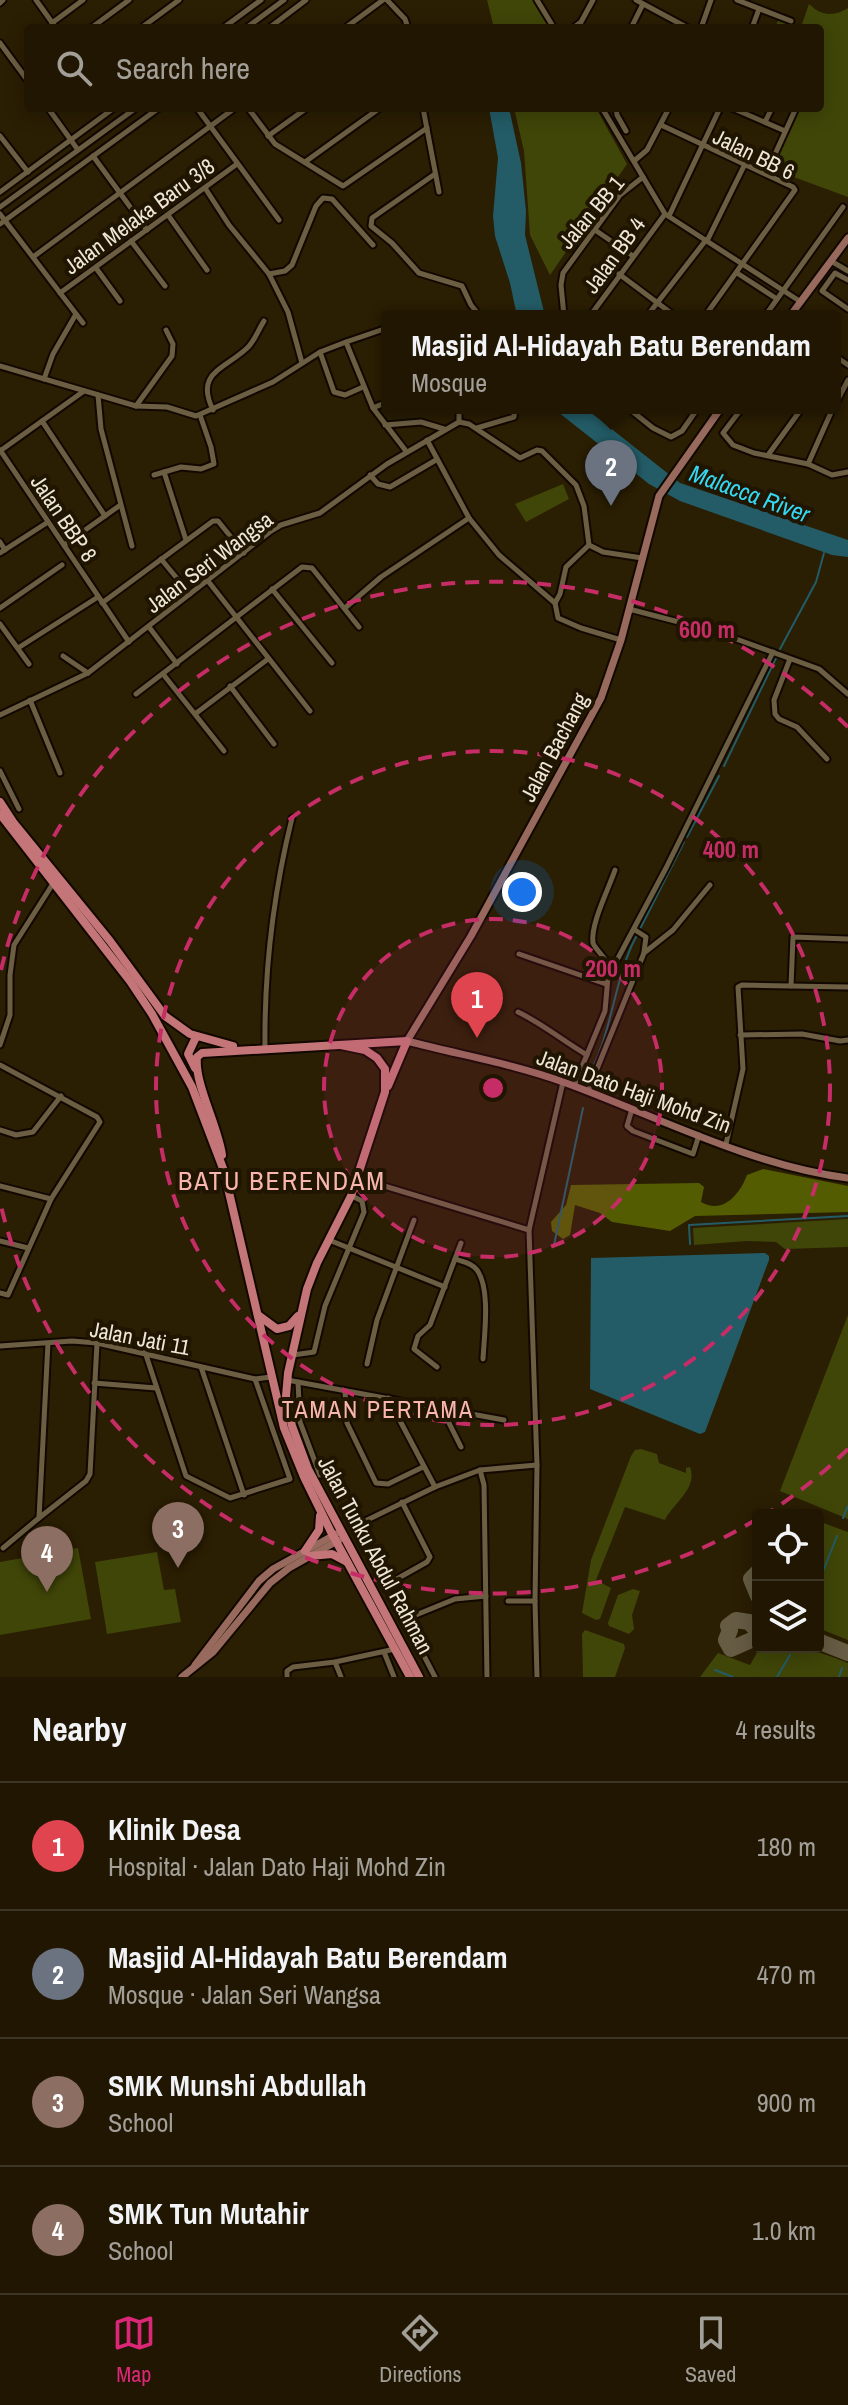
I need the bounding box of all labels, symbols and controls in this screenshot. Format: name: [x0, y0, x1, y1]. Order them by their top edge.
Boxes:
search box: [24, 24, 824, 112]
icon: search: [52, 46, 96, 90]
text: Search here: [116, 48, 250, 88]
street label: Jalan BB 6: [708, 121, 800, 187]
street label: Jalan Melaka Baru 3/8: [58, 151, 220, 281]
street label: Jalan BB 1: [551, 169, 631, 255]
street label: Jalan BB 4: [576, 211, 652, 299]
popup: [381, 310, 841, 414]
text: Masjid Al-Hidayah Batu Berendam: [411, 325, 811, 365]
text: Mosque: [411, 365, 487, 400]
pin: 2: [585, 440, 637, 506]
water label: Malacca River: [685, 456, 816, 530]
street label: Jalan BBP 8: [24, 469, 104, 567]
street label: Jalan Seri Wangsa: [139, 504, 279, 620]
text: 600 m: [679, 613, 735, 645]
street label: Jalan Bachang: [513, 687, 595, 807]
text: 400 m: [703, 833, 759, 865]
your location: [502, 872, 542, 912]
text: 200 m: [585, 952, 641, 984]
pin: 1: [451, 972, 503, 1038]
street label: Jalan Dato Haji Mohd Zin: [533, 1042, 735, 1140]
centre of rings: [479, 1074, 507, 1102]
district label: BATU BERENDAM: [178, 1163, 386, 1198]
street label: Jalan Jati 11: [88, 1314, 192, 1362]
district label: TAMAN PERTAMA: [282, 1393, 474, 1425]
street label: Jalan Tunku Abdul Rahman: [311, 1451, 441, 1659]
pin: 3: [152, 1502, 204, 1568]
map controls: [752, 1509, 824, 1653]
button: locate: [752, 1509, 824, 1581]
pin: 4: [21, 1526, 73, 1592]
button: layers: [752, 1581, 824, 1653]
text: Nearby: [32, 1706, 127, 1752]
text: 4 results: [735, 1712, 816, 1747]
text: Klinik Desa: [108, 1809, 241, 1849]
text: 1: [52, 1829, 64, 1864]
text: 180 m: [757, 1829, 816, 1864]
text: Hospital · Jalan Dato Haji Mohd Zin: [108, 1849, 446, 1884]
text: Masjid Al-Hidayah Batu Berendam: [108, 1937, 508, 1977]
text: 2: [52, 1957, 64, 1992]
text: 470 m: [757, 1957, 816, 1992]
text: Mosque · Jalan Seri Wangsa: [108, 1977, 381, 2012]
text: SMK Munshi Abdullah: [108, 2065, 367, 2105]
text: 3: [52, 2085, 64, 2120]
text: 900 m: [757, 2085, 816, 2120]
text: School: [108, 2105, 173, 2140]
text: SMK Tun Mutahir: [108, 2193, 308, 2233]
text: 4: [52, 2213, 64, 2248]
text: 1.0 km: [752, 2213, 816, 2248]
text: School: [108, 2233, 173, 2268]
tab: Map: [112, 2311, 156, 2389]
tab: Directions: [379, 2311, 462, 2389]
tab: Saved: [685, 2311, 736, 2389]

